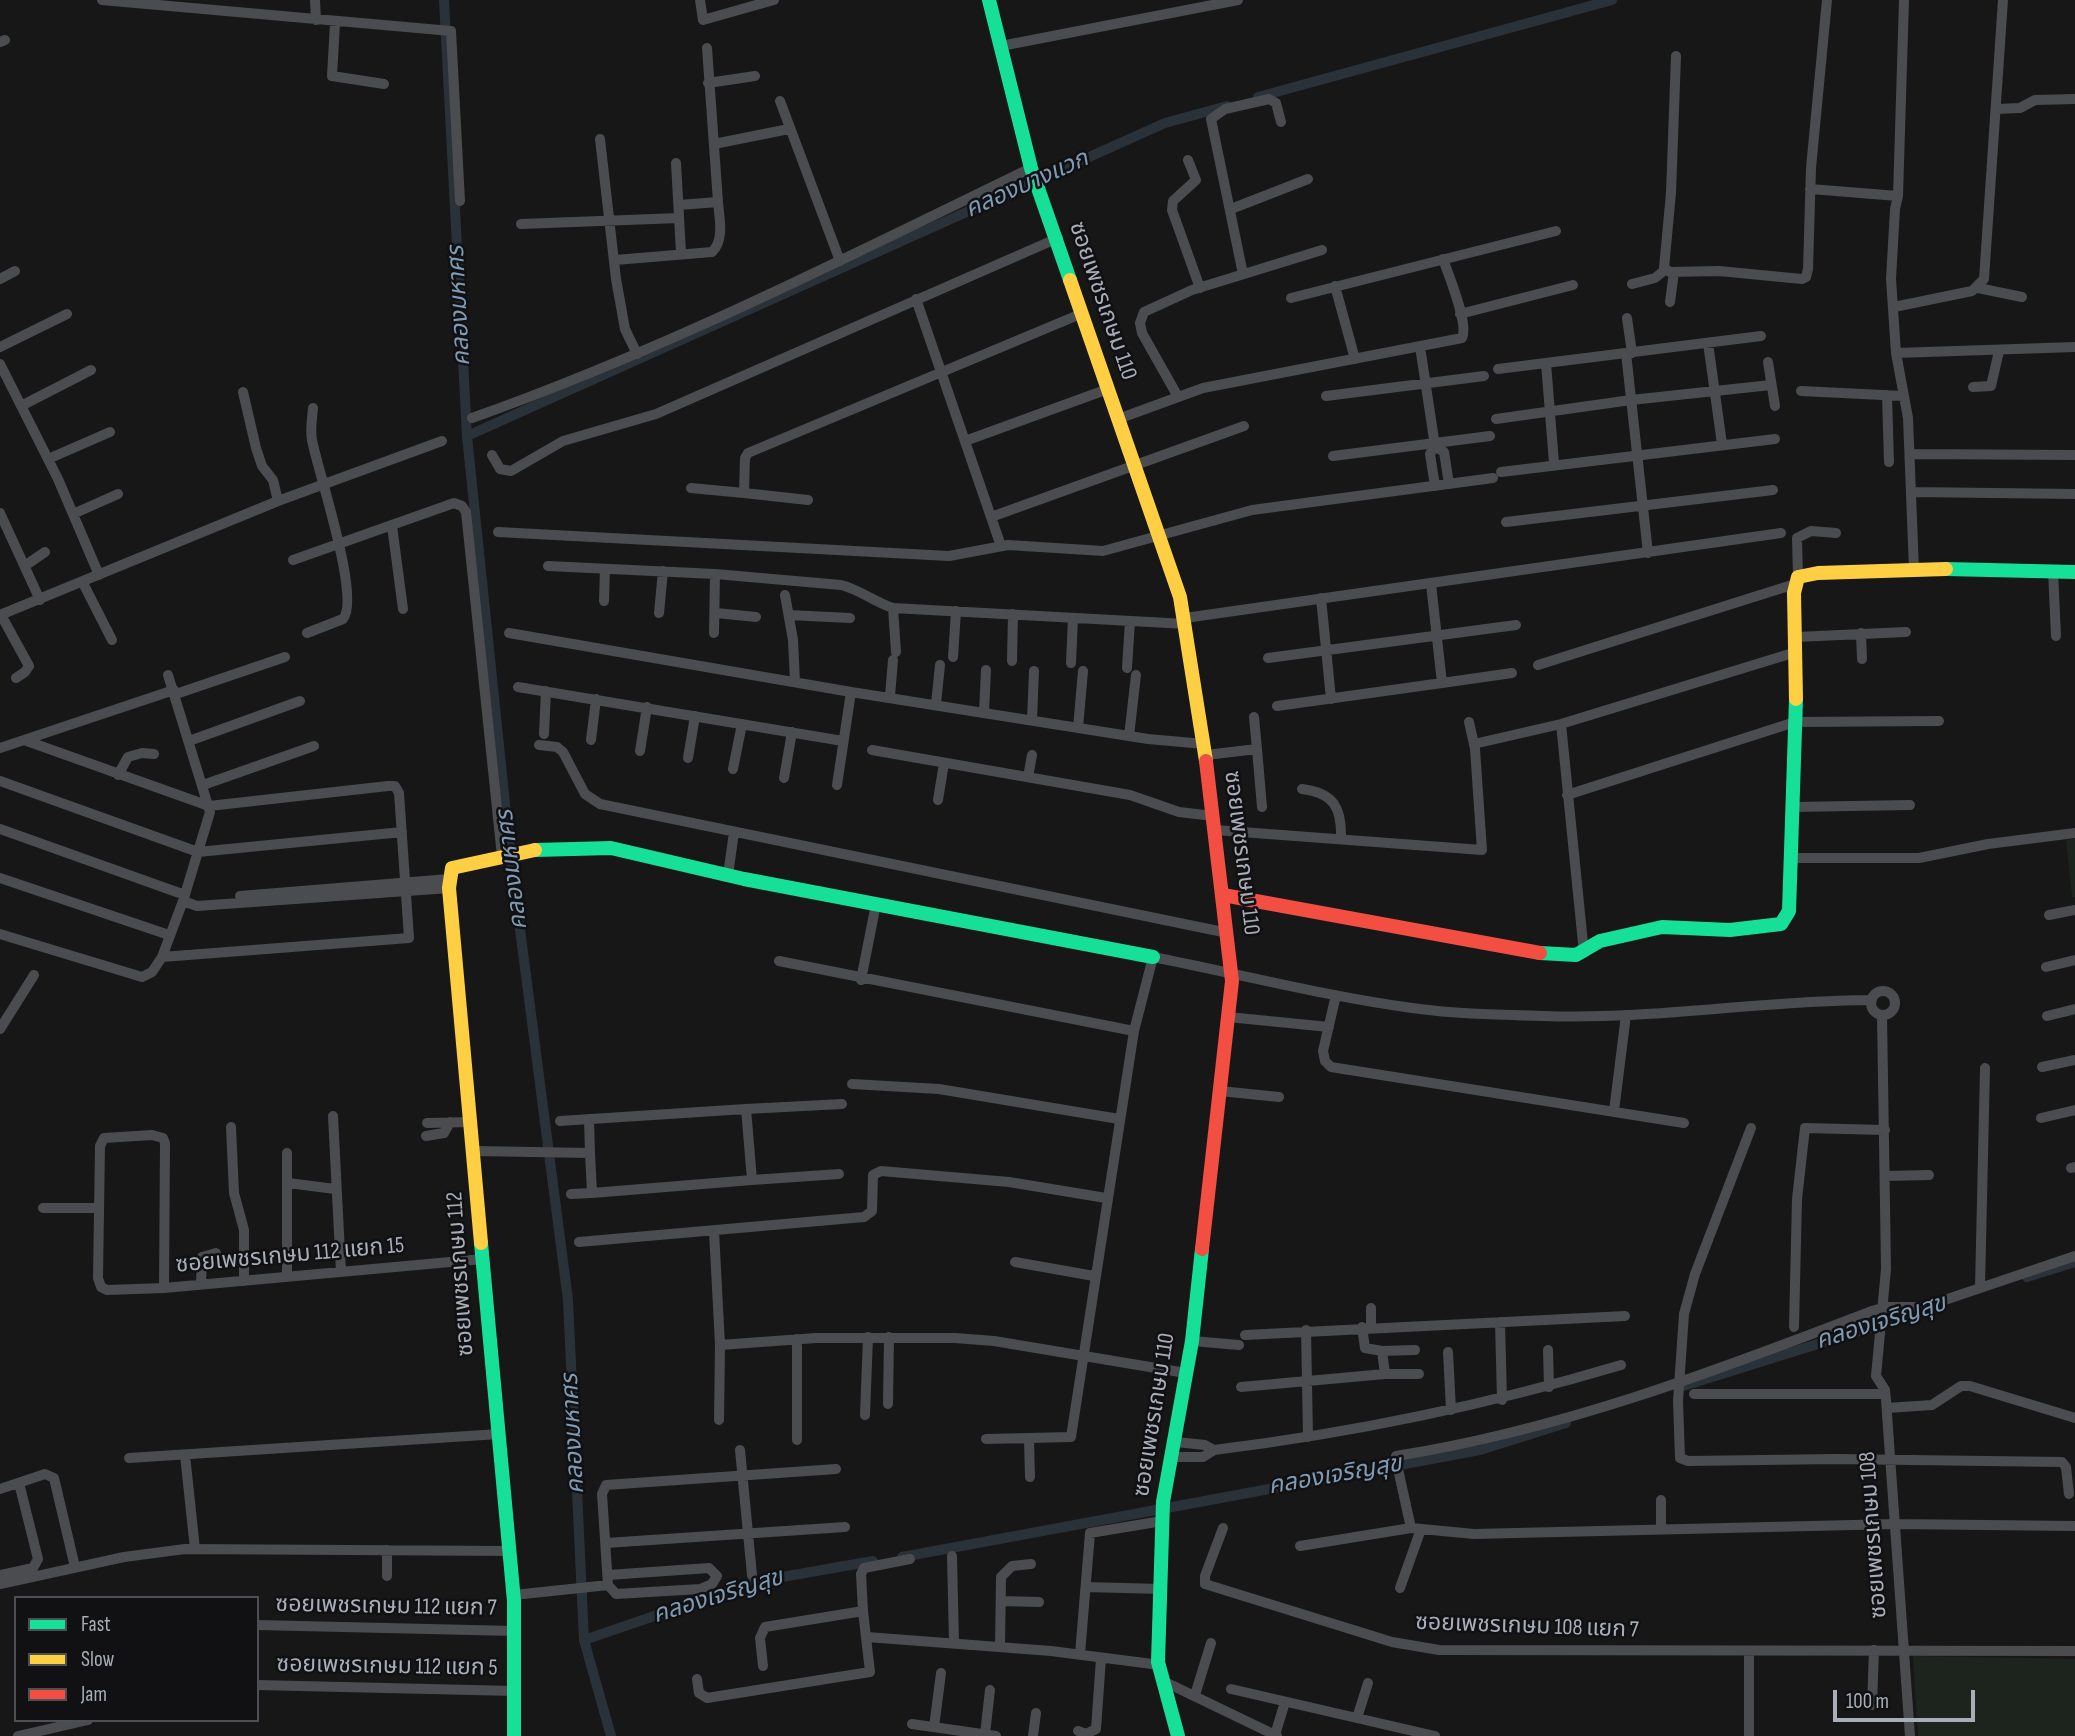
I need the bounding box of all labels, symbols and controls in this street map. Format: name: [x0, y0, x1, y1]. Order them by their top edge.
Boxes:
water label: คลองบางแวก: [961, 145, 1093, 225]
street label: ซอยเพชรเกษม 110: [1062, 218, 1142, 384]
water label: คลองมหาศร: [442, 245, 478, 367]
street label: ซอยเพชรเกษม 110: [1217, 769, 1265, 937]
water label: คลองมหาศร: [491, 808, 535, 932]
street label: ซอยเพชรเกษม 112: [441, 1191, 481, 1357]
street label: ซอยเพชรเกษม 112 แยก 15: [175, 1232, 405, 1280]
water label: คลองเจริญสุข: [1812, 1290, 1950, 1356]
street label: ซอยเพชรเกษม 110: [1128, 1331, 1182, 1499]
water label: คลองมหาศร: [556, 1373, 592, 1495]
water label: คลองเจริญสุข: [1266, 1450, 1404, 1502]
street label: ซอยเพชรเกษม 108: [1854, 1451, 1894, 1619]
water label: คลองเจริญสุข: [649, 1564, 787, 1630]
street label: ซอยเพชรเกษม 112 แยก 7: [275, 1591, 497, 1623]
legend: [14, 1596, 259, 1722]
street label: ซอยเพชรเกษม 108 แยก 7: [1415, 1609, 1639, 1645]
text: Fast: [81, 1612, 111, 1637]
text: Slow: [81, 1647, 114, 1672]
street label: ซอยเพชรเกษม 112 แยก 5: [276, 1651, 498, 1683]
scale bar: [1837, 1676, 1979, 1720]
text: Jam: [81, 1682, 107, 1707]
text: 100 m: [1846, 1689, 1889, 1714]

